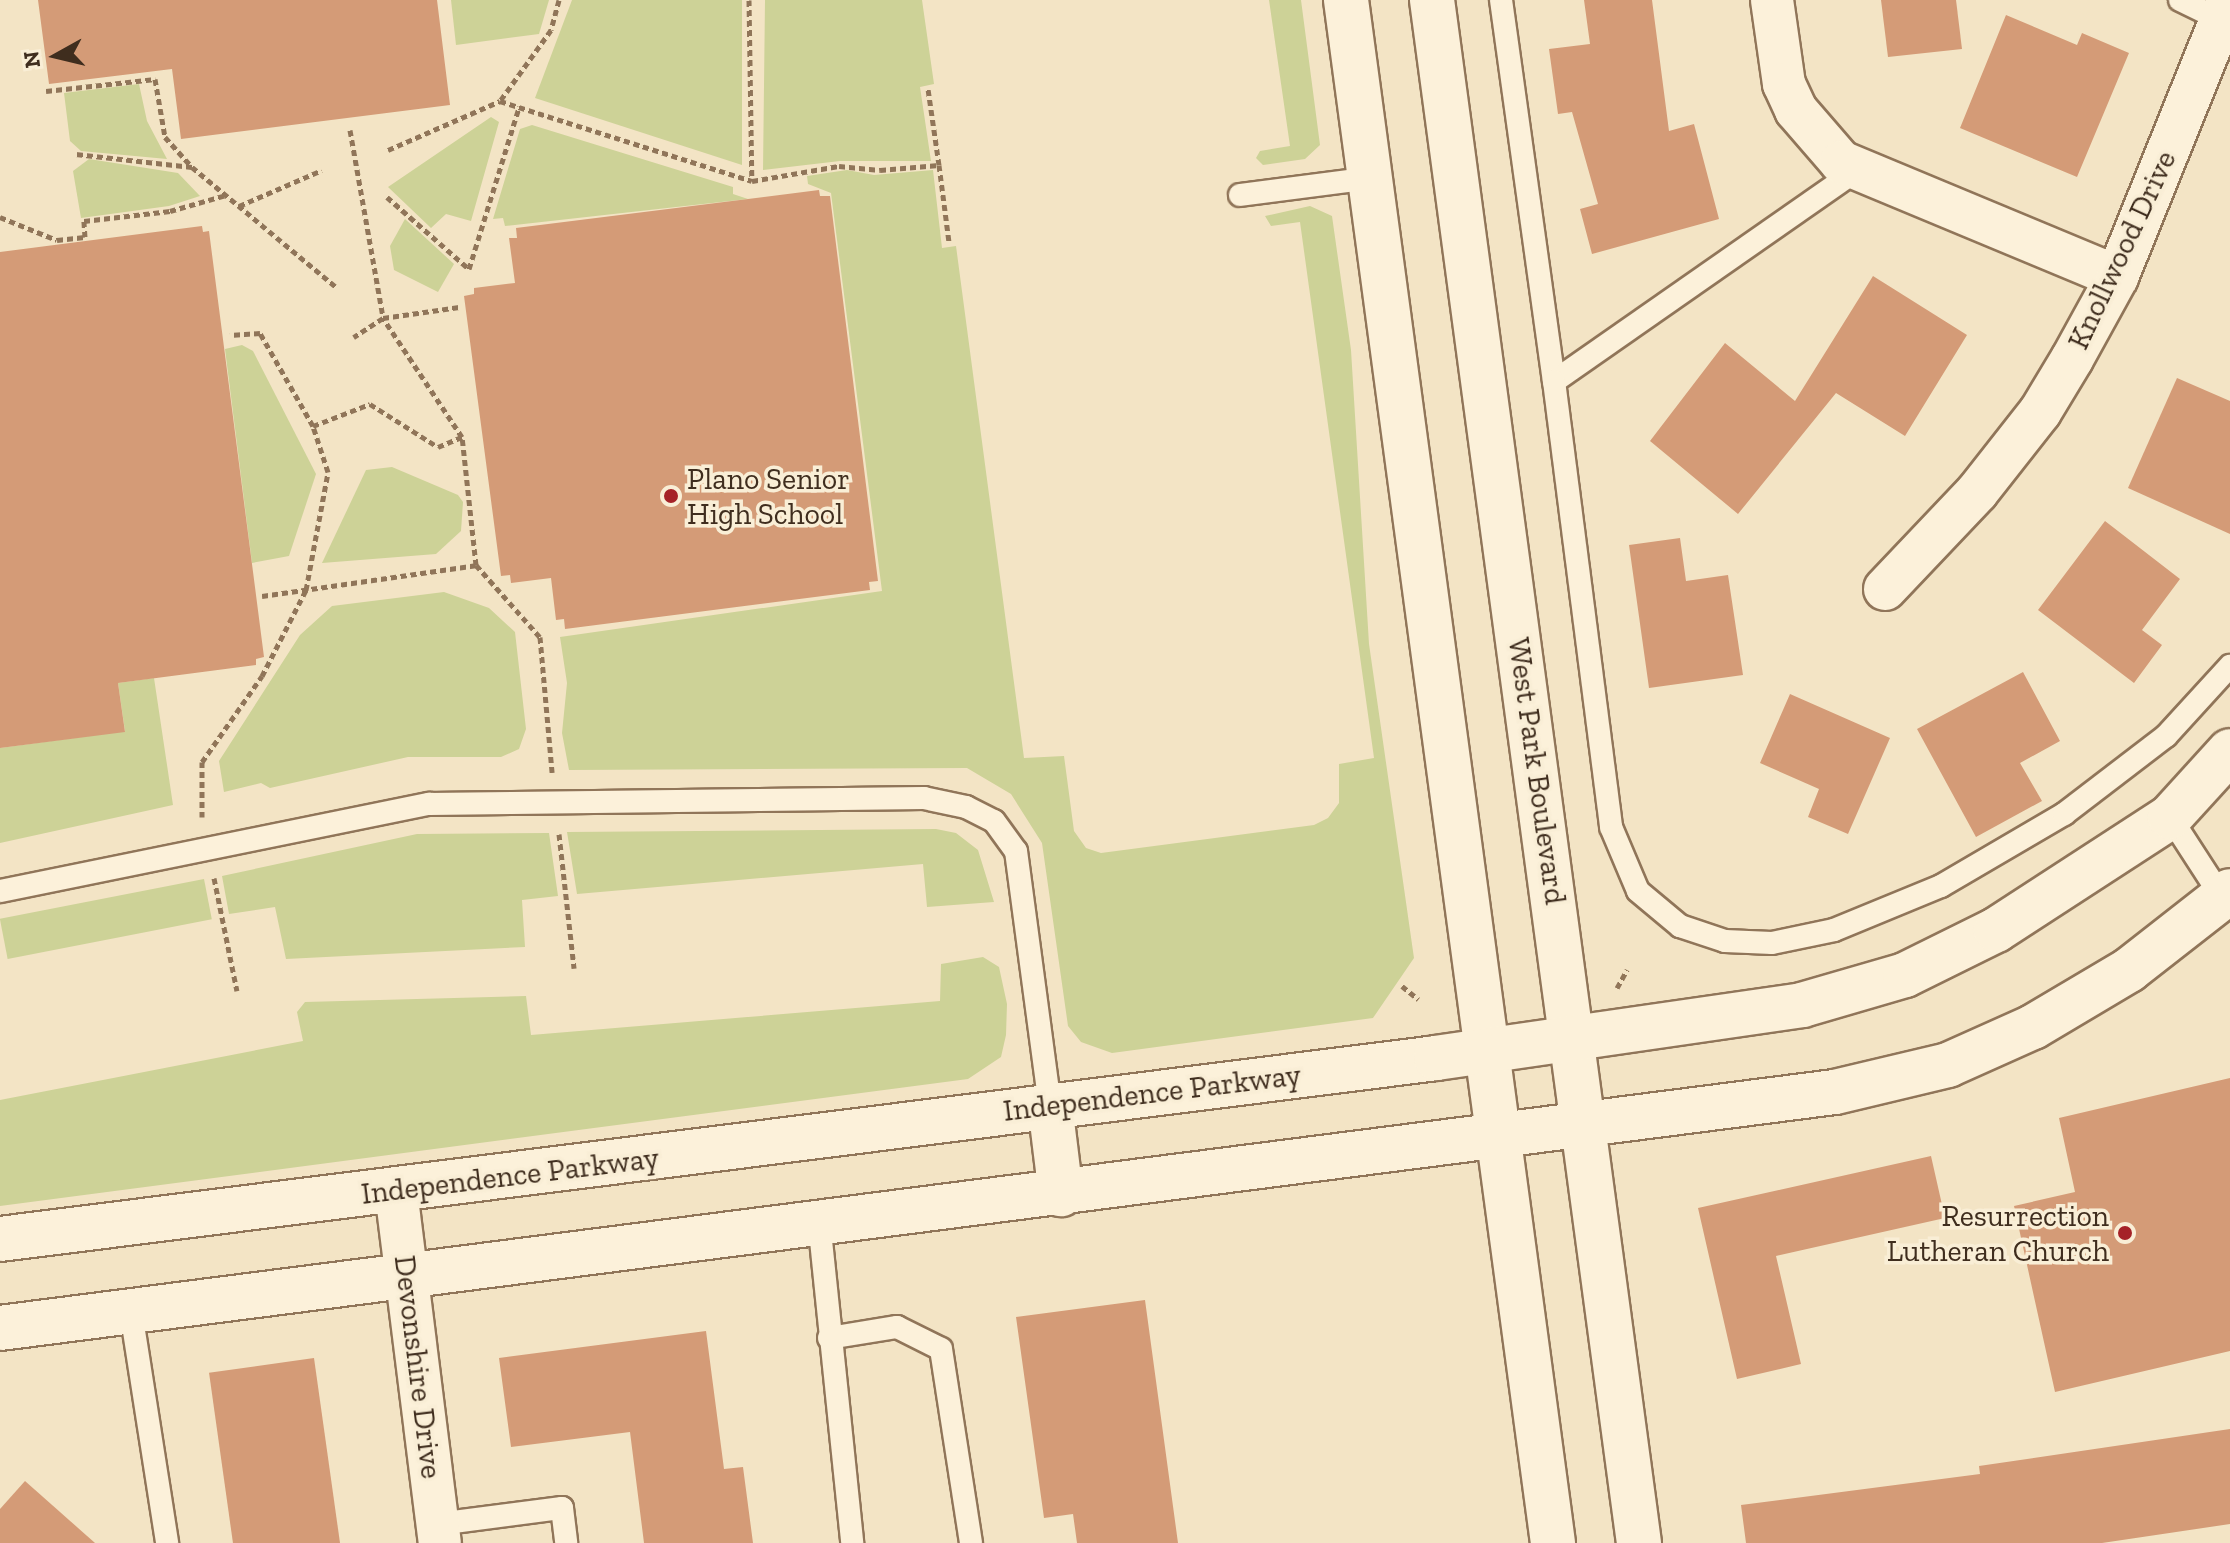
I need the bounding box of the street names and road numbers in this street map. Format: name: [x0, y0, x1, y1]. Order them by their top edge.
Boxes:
street label: Knollwood Drive: [2060, 145, 2184, 355]
street label: West Park Boulevard: [1500, 635, 1574, 907]
street label: Independence Parkway: [1001, 1057, 1303, 1129]
street label: Independence Parkway: [359, 1140, 661, 1212]
street label: Devonshire Drive: [386, 1253, 450, 1481]

